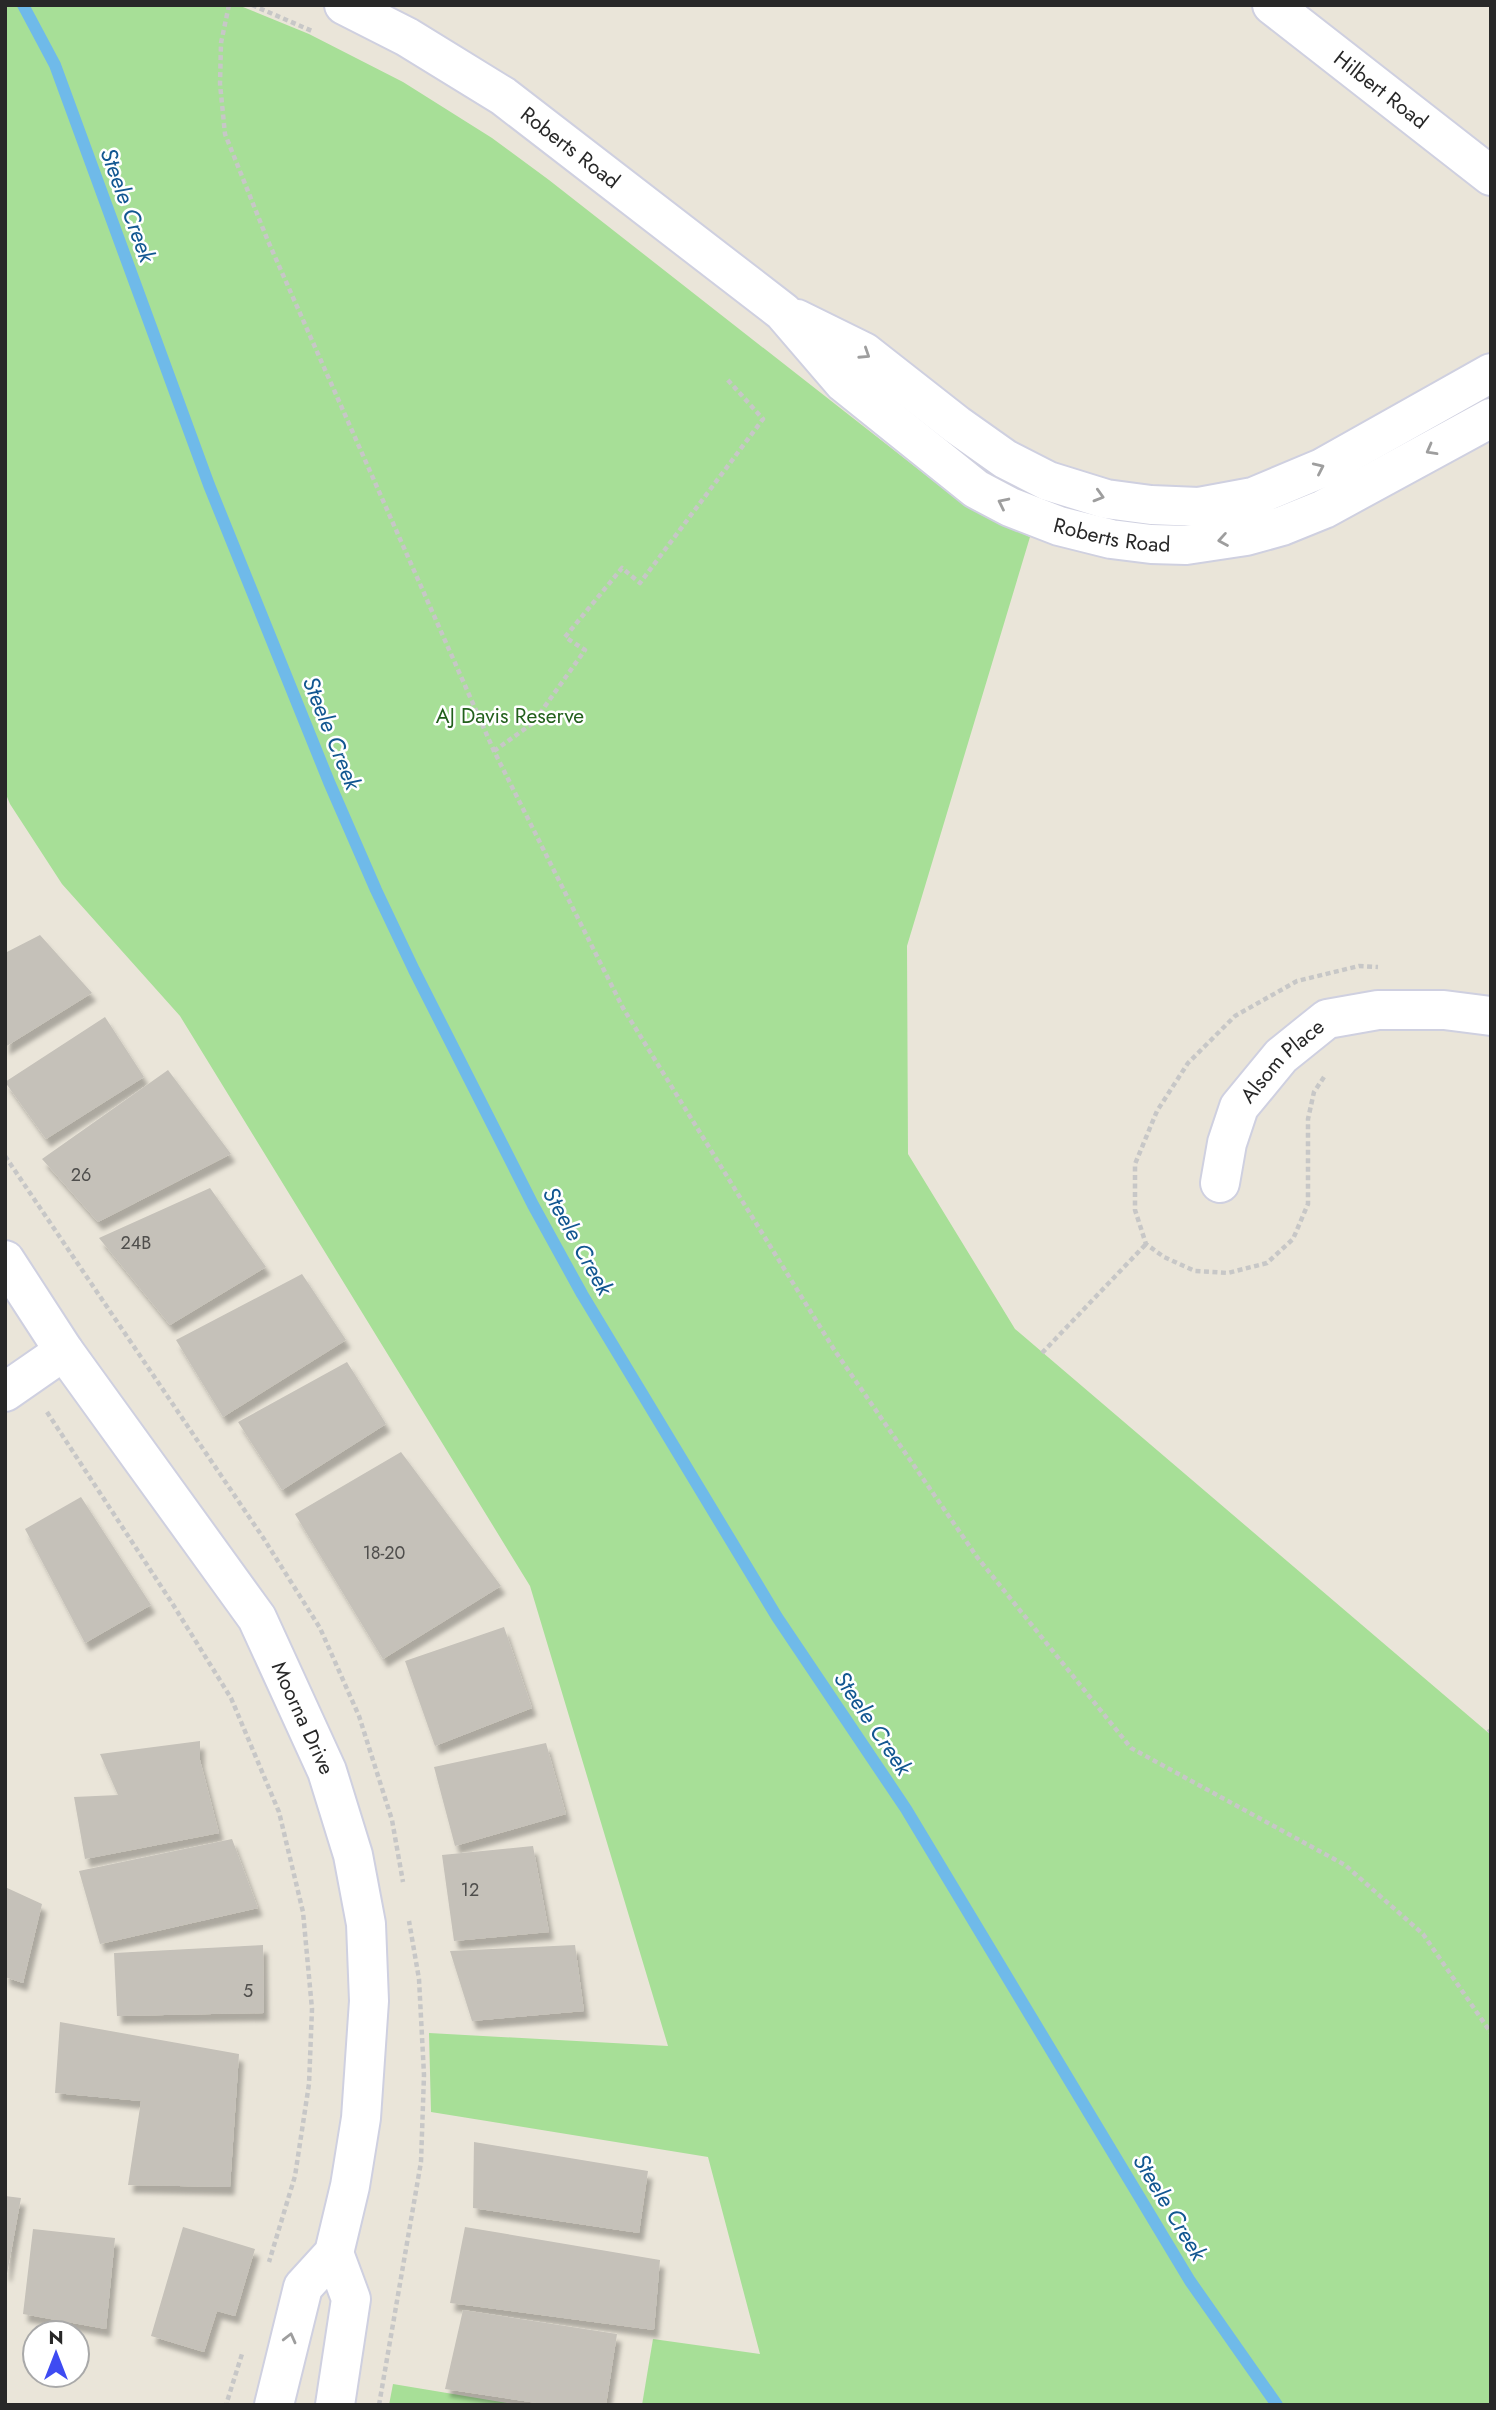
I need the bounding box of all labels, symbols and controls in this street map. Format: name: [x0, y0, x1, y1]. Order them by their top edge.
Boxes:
street label: Hilbert Road: [1327, 44, 1434, 136]
street label: Roberts Road: [514, 100, 626, 196]
water label: Steele Creek: [92, 143, 165, 268]
one-way arrow: [857, 346, 870, 359]
one-way arrow: [1426, 442, 1438, 455]
one-way arrow: [1312, 463, 1324, 477]
one-way arrow: [1093, 488, 1105, 503]
one-way arrow: [998, 497, 1010, 511]
street label: Roberts Road: [1050, 510, 1171, 560]
one-way arrow: [1217, 532, 1229, 547]
water label: Steele Creek: [294, 671, 371, 796]
park label: AJ Davis Reserve: [436, 701, 584, 731]
street label: Alsom Place: [1233, 1012, 1331, 1110]
house number: 26: [71, 1162, 91, 1188]
water label: Steele Creek: [534, 1180, 622, 1303]
house number: 24B: [121, 1230, 151, 1256]
house number: 18-20: [363, 1540, 406, 1566]
street label: Moorna Drive: [264, 1657, 342, 1780]
water label: Steele Creek: [825, 1664, 921, 1783]
house number: 12: [461, 1877, 479, 1903]
house number: 5: [243, 1978, 253, 2004]
water label: Steele Creek: [1125, 2147, 1216, 2268]
north arrow: [21, 2319, 91, 2389]
text: N: [48, 2324, 64, 2351]
one-way arrow: [282, 2333, 296, 2345]

